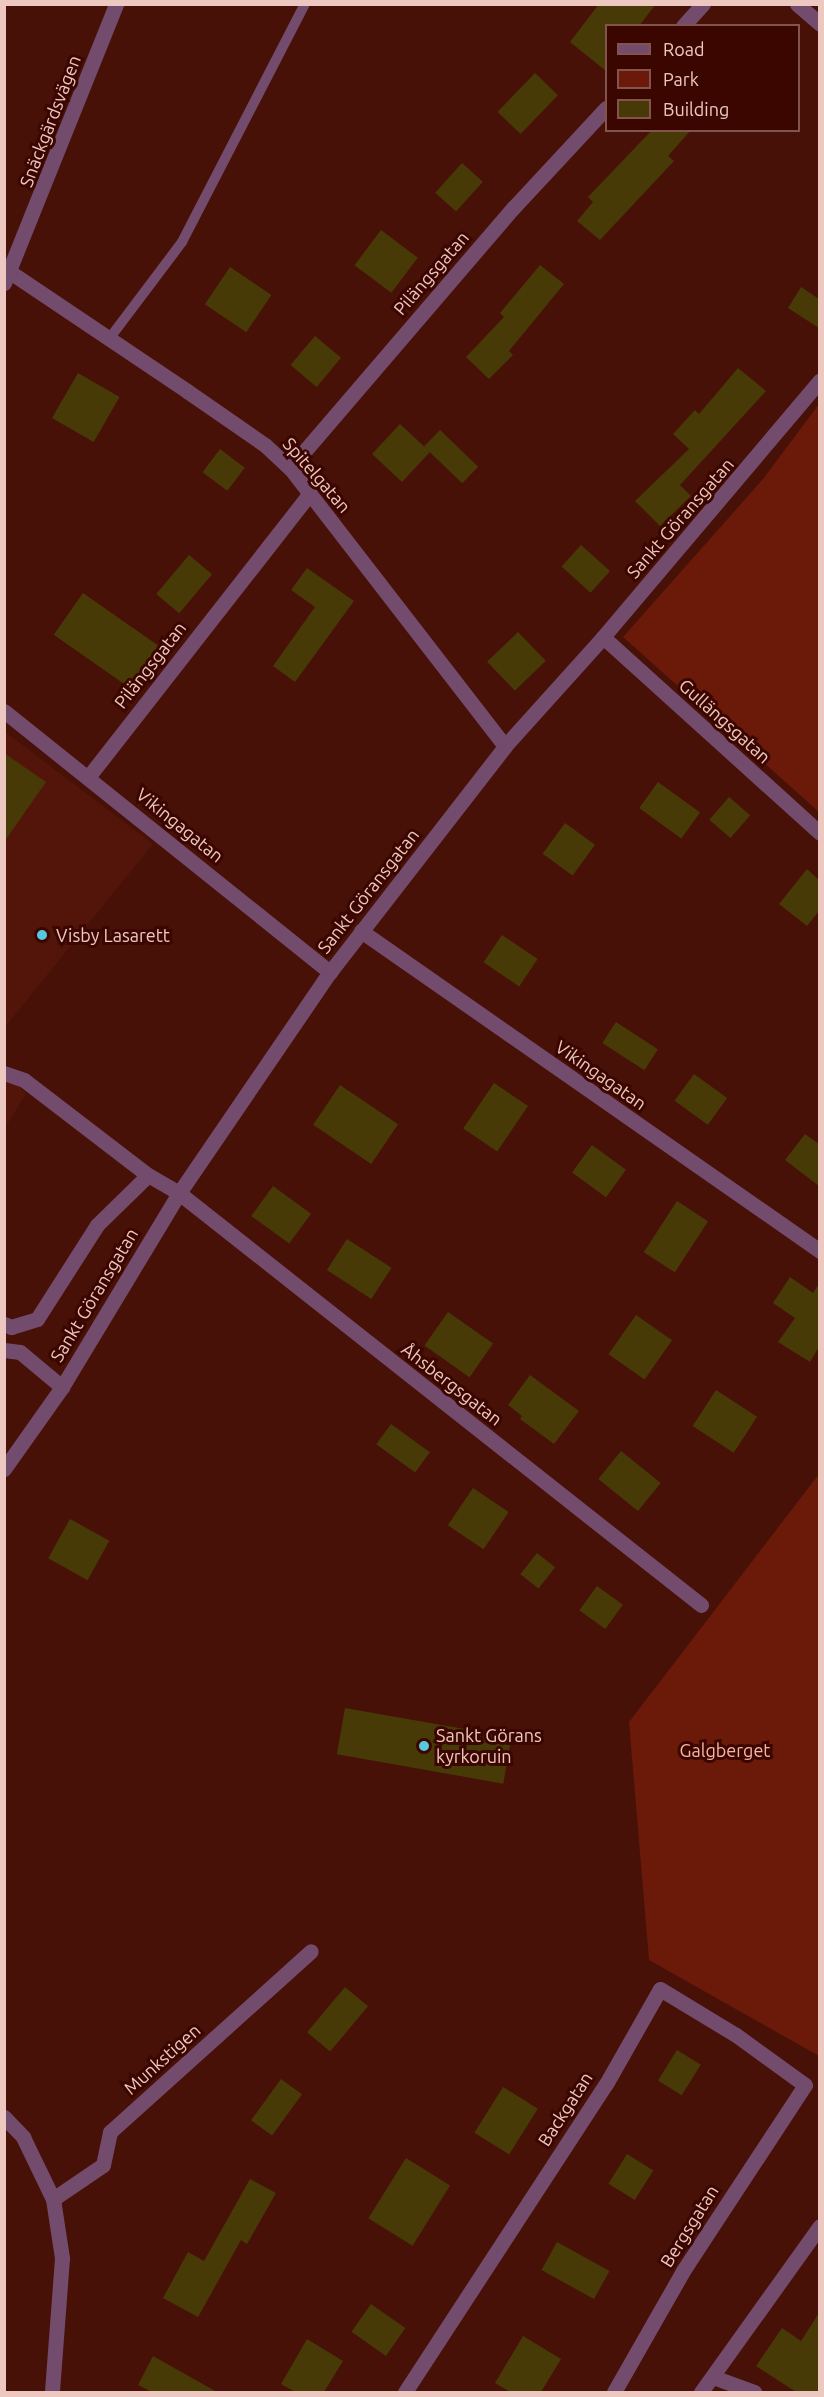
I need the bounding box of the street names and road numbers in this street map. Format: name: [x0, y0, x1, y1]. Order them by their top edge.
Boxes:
street label: Snäckgärdsvägen: [15, 52, 85, 190]
street label: Pilängsgatan: [389, 227, 473, 319]
street label: Spitelgatan: [279, 433, 355, 517]
street label: Sankt Göransgatan: [622, 454, 738, 582]
street label: Pilängsgatan: [110, 617, 190, 713]
street label: Gullängsgatan: [675, 674, 775, 768]
street label: Vikingagatan: [132, 783, 228, 867]
street label: Sankt Göransgatan: [313, 824, 423, 958]
street label: Vikingagatan: [551, 1036, 651, 1114]
street label: Sankt Göransgatan: [46, 1224, 142, 1366]
street label: Åhsbergsgatan: [398, 1338, 506, 1430]
street label: Munkstigen: [119, 2019, 205, 2099]
street label: Backgatan: [533, 2068, 597, 2150]
street label: Bergsgatan: [655, 2181, 723, 2271]

